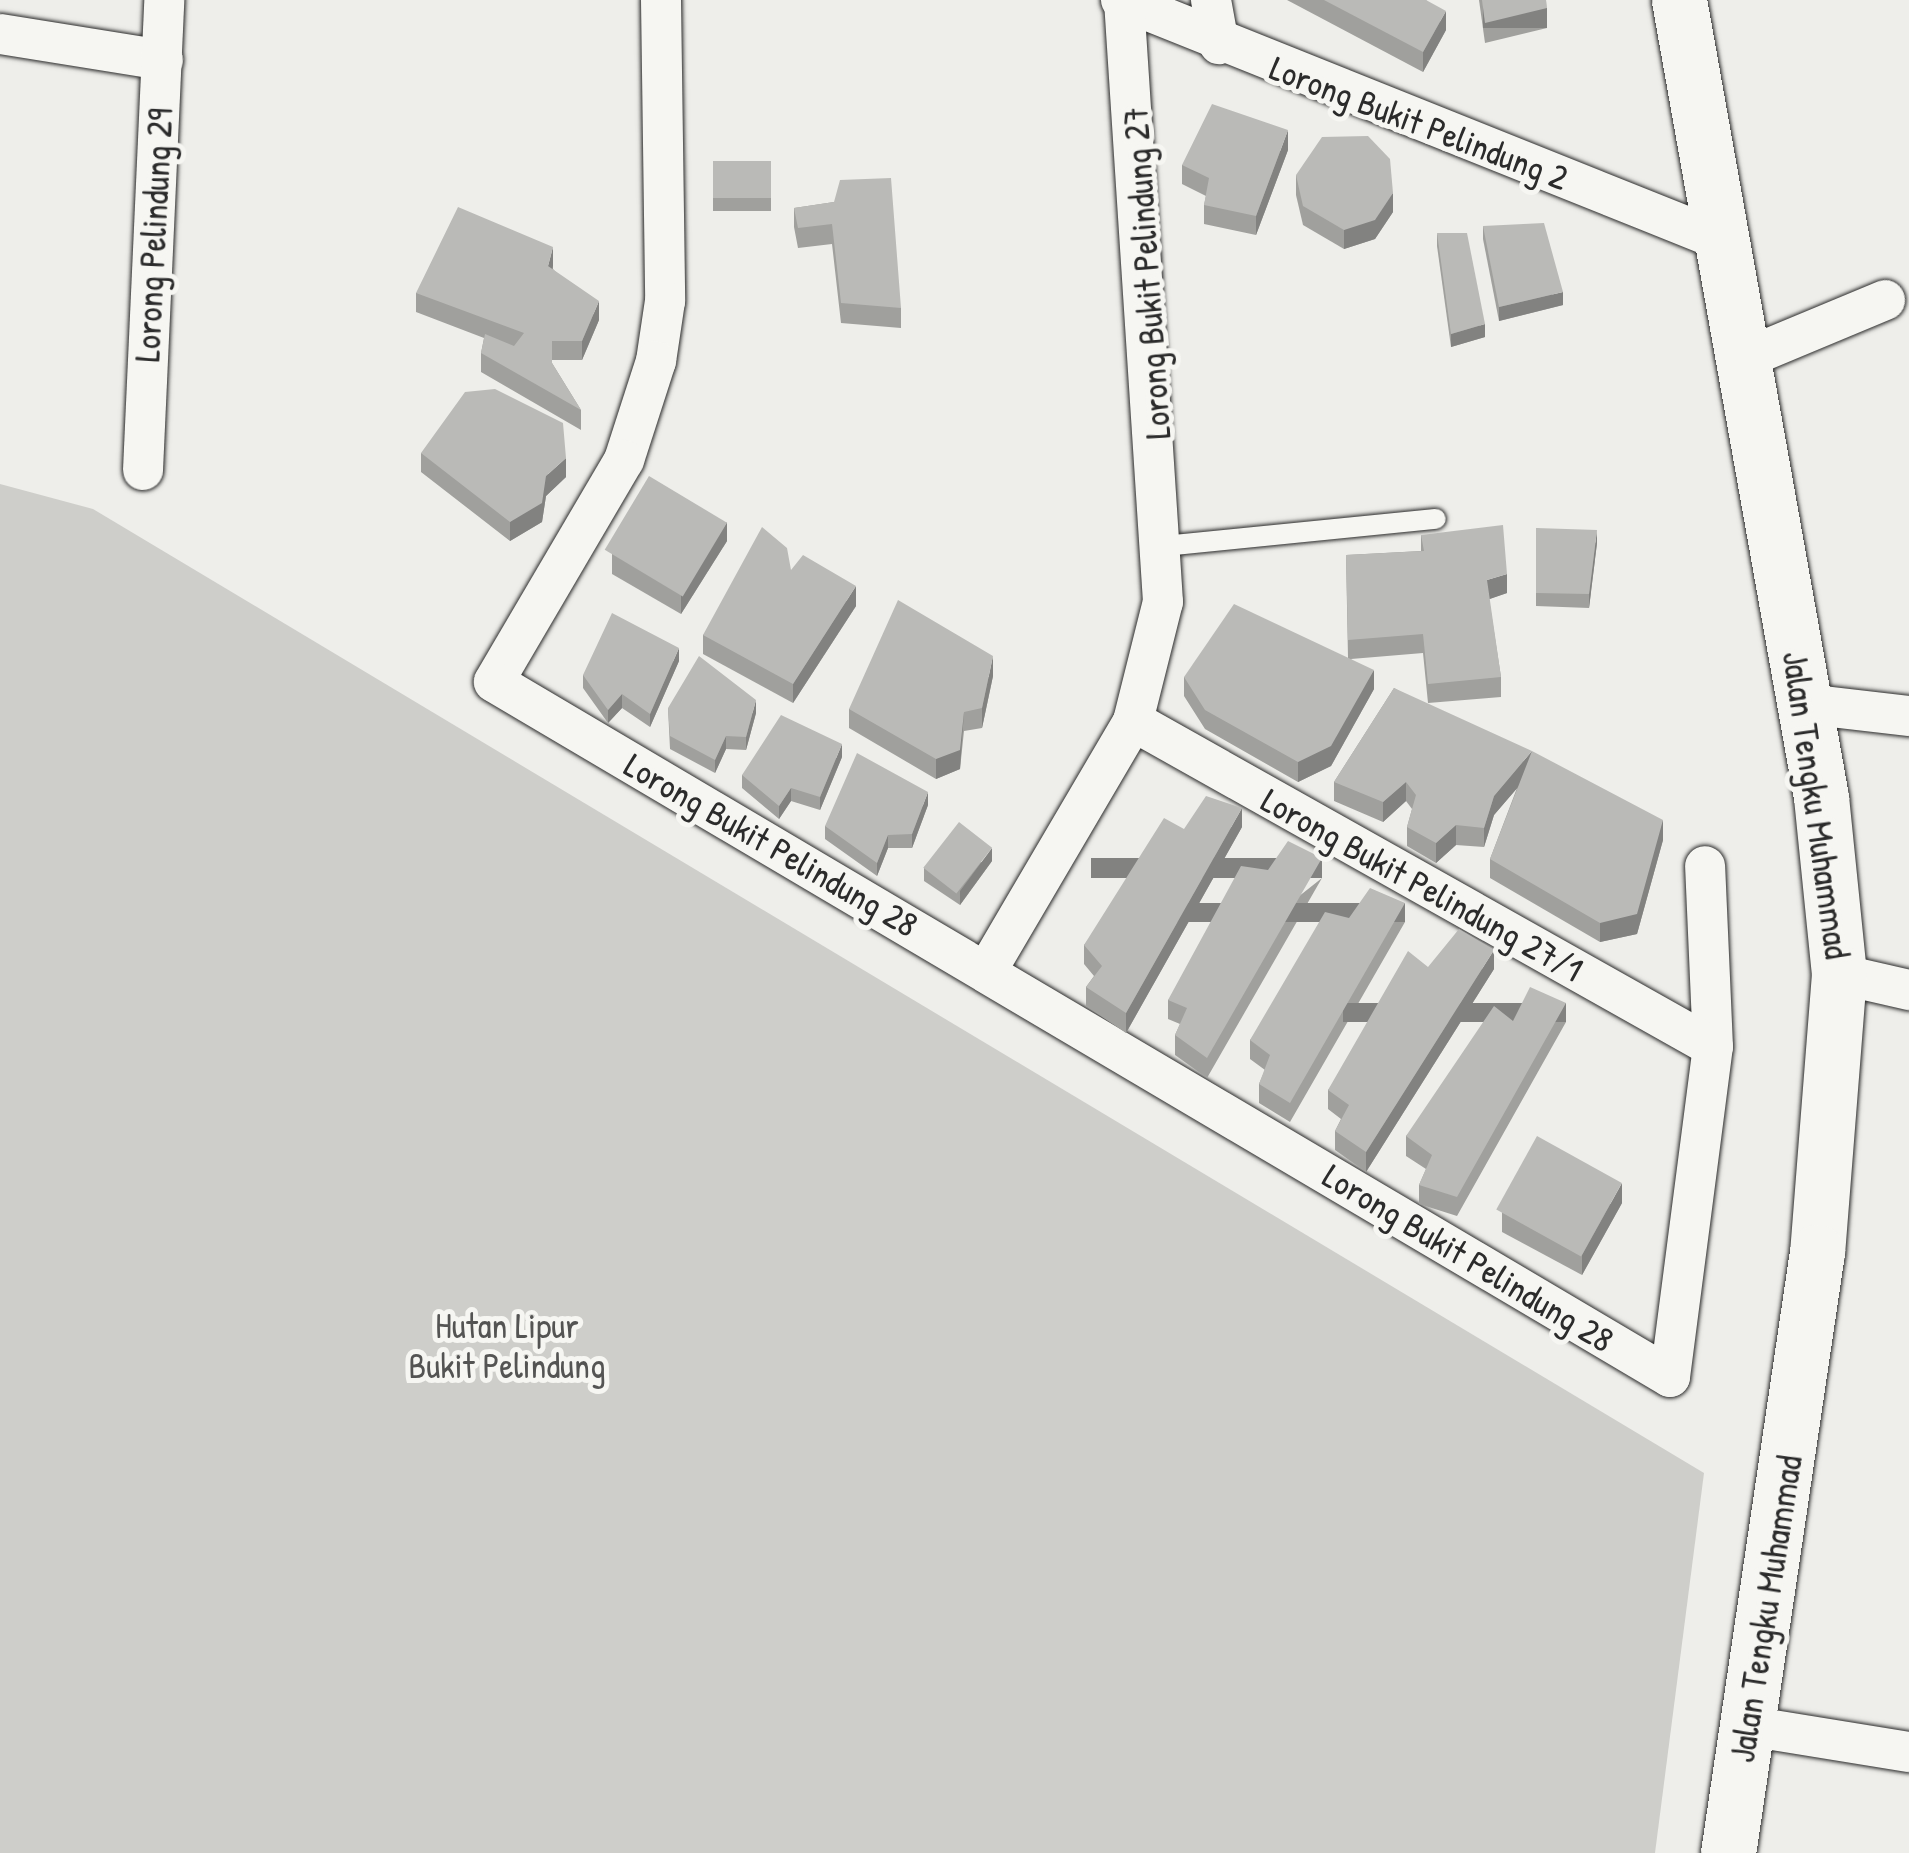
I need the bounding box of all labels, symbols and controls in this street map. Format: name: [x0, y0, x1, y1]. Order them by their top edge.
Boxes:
street label: Lorong Bukit Pelindung 2: [1264, 47, 1574, 199]
street label: Lorong Bukit Pelindung 27: [1114, 105, 1180, 441]
street label: Lorong Pelindung 29: [126, 107, 182, 363]
street label: Jalan Tengku Muhammad: [1774, 649, 1858, 961]
street label: Lorong Bukit Pelindung 28: [617, 744, 925, 946]
street label: Lorong Bukit Pelindung 27/1: [1254, 779, 1590, 991]
street label: Lorong Bukit Pelindung 28: [1315, 1155, 1621, 1361]
park label: Hutan Lipur Bukit Pelindung: [409, 1305, 605, 1387]
street label: Jalan Tengku Muhammad: [1721, 1453, 1811, 1765]

